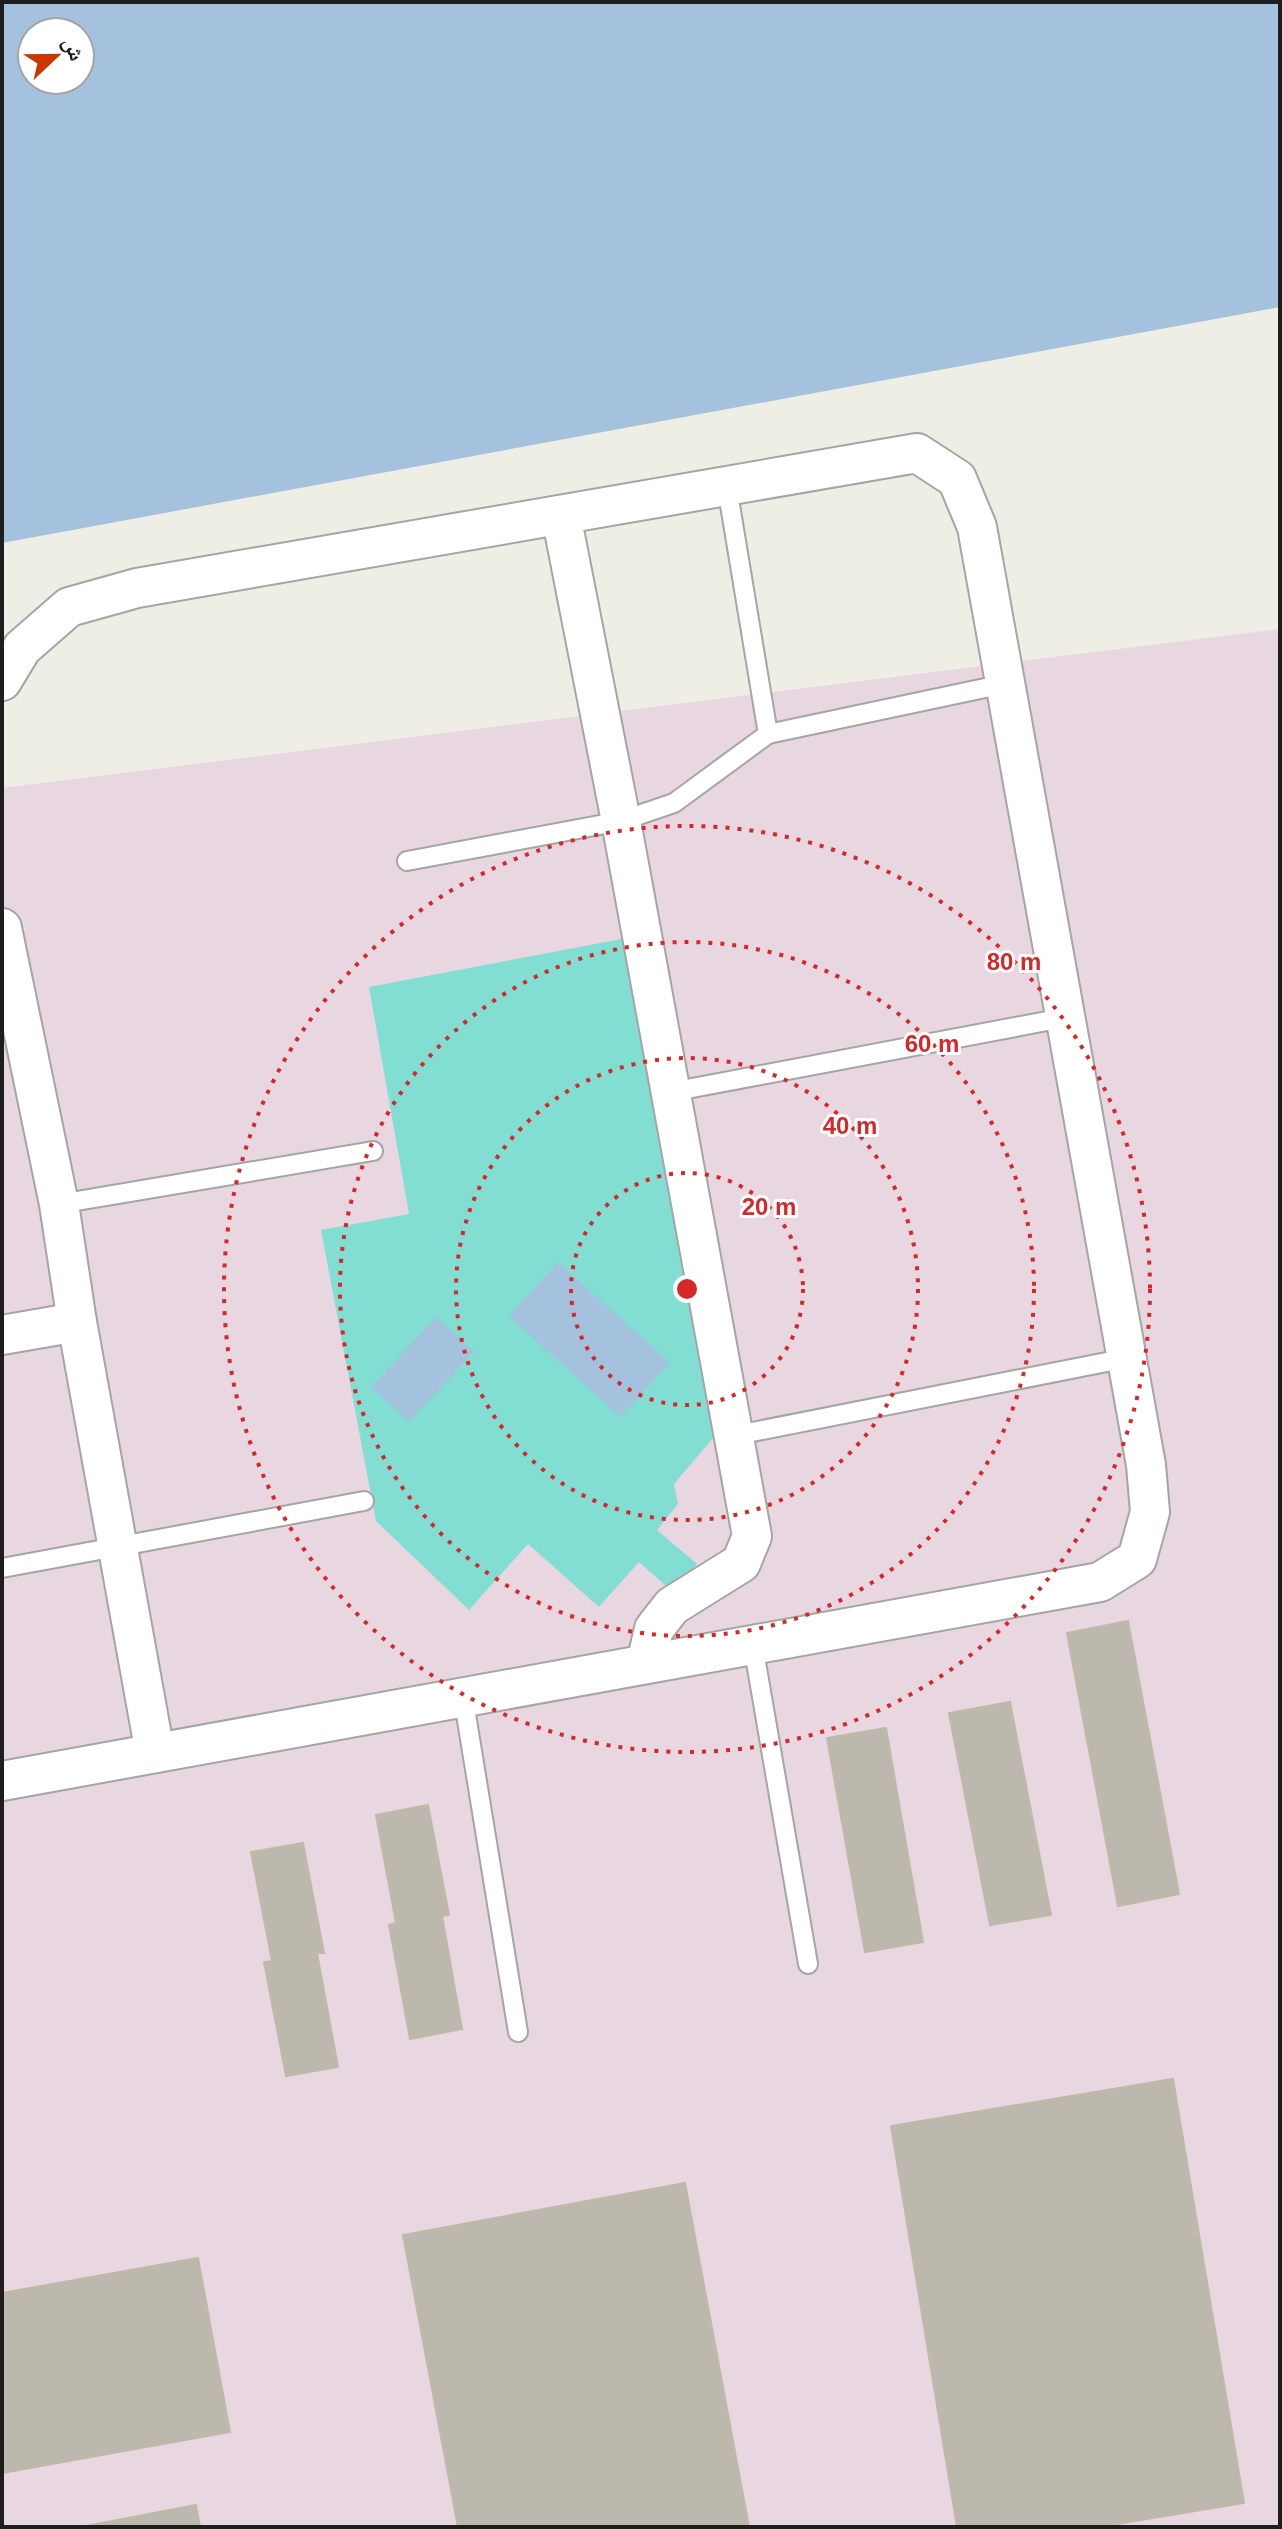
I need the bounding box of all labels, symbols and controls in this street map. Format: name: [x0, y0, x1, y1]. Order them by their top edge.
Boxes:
north arrow: [16, 16, 96, 96]
text: ش: [57, 33, 90, 65]
text: 80 m: [987, 948, 1041, 975]
text: 60 m: [905, 1030, 959, 1057]
text: 40 m: [823, 1112, 877, 1139]
text: 20 m: [742, 1193, 796, 1220]
centre of rings: [673, 1275, 701, 1303]

